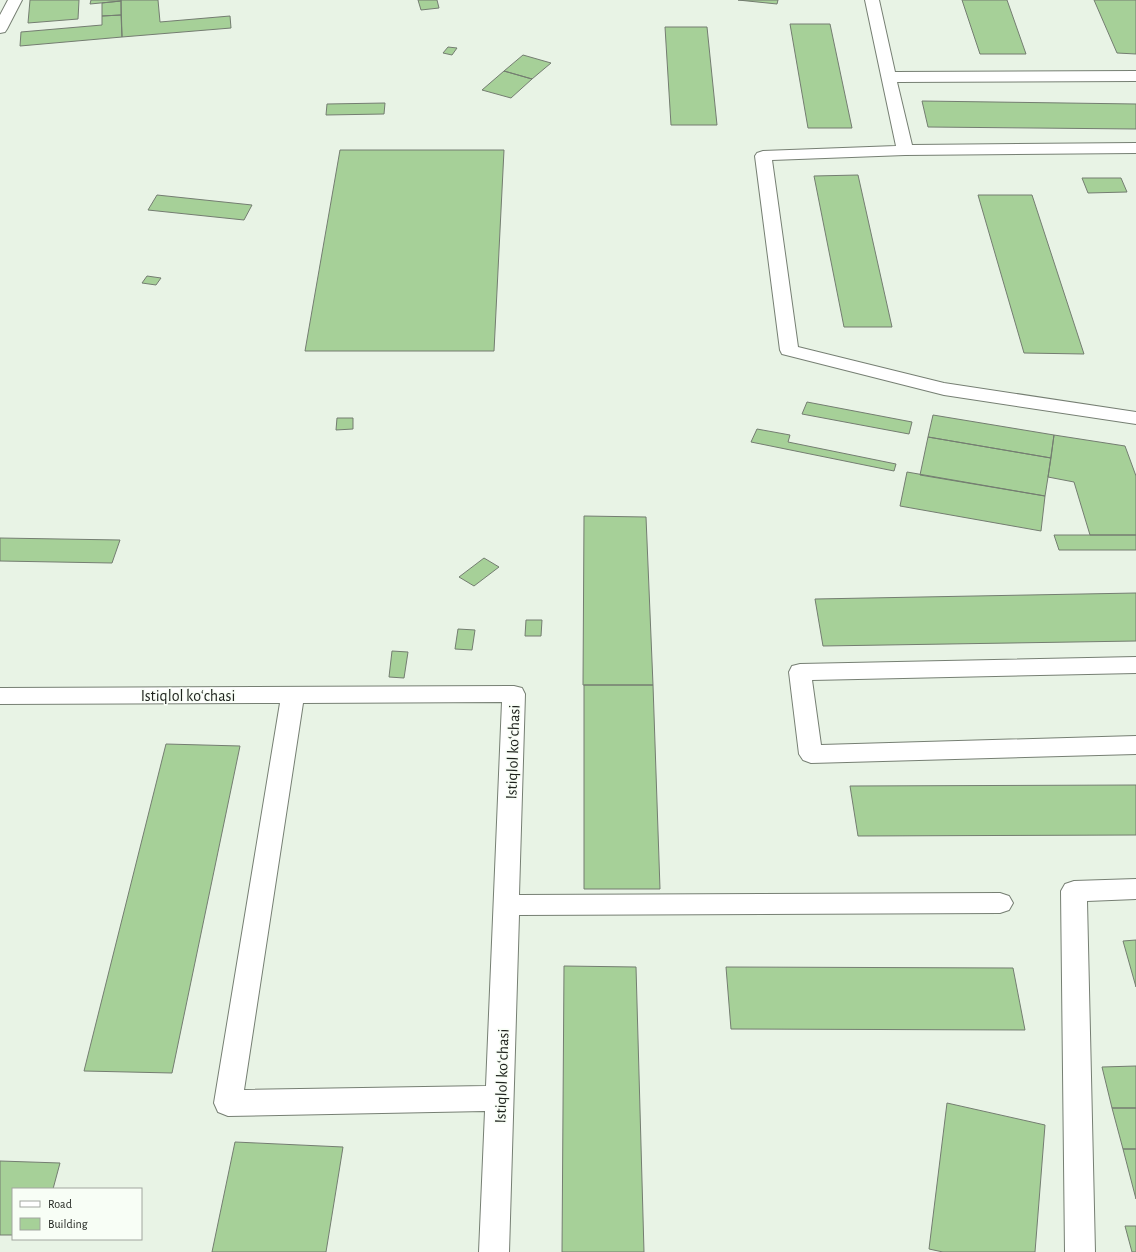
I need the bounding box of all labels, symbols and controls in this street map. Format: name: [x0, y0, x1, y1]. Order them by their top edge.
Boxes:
street label: Istiqlol koʻchasi: [141, 688, 235, 704]
street label: Istiqlol koʻchasi: [503, 704, 523, 800]
street label: Istiqlol koʻchasi: [492, 1028, 512, 1124]
legend: [12, 1188, 142, 1240]
text: Road: [48, 1198, 72, 1210]
text: Building: [48, 1218, 88, 1230]

